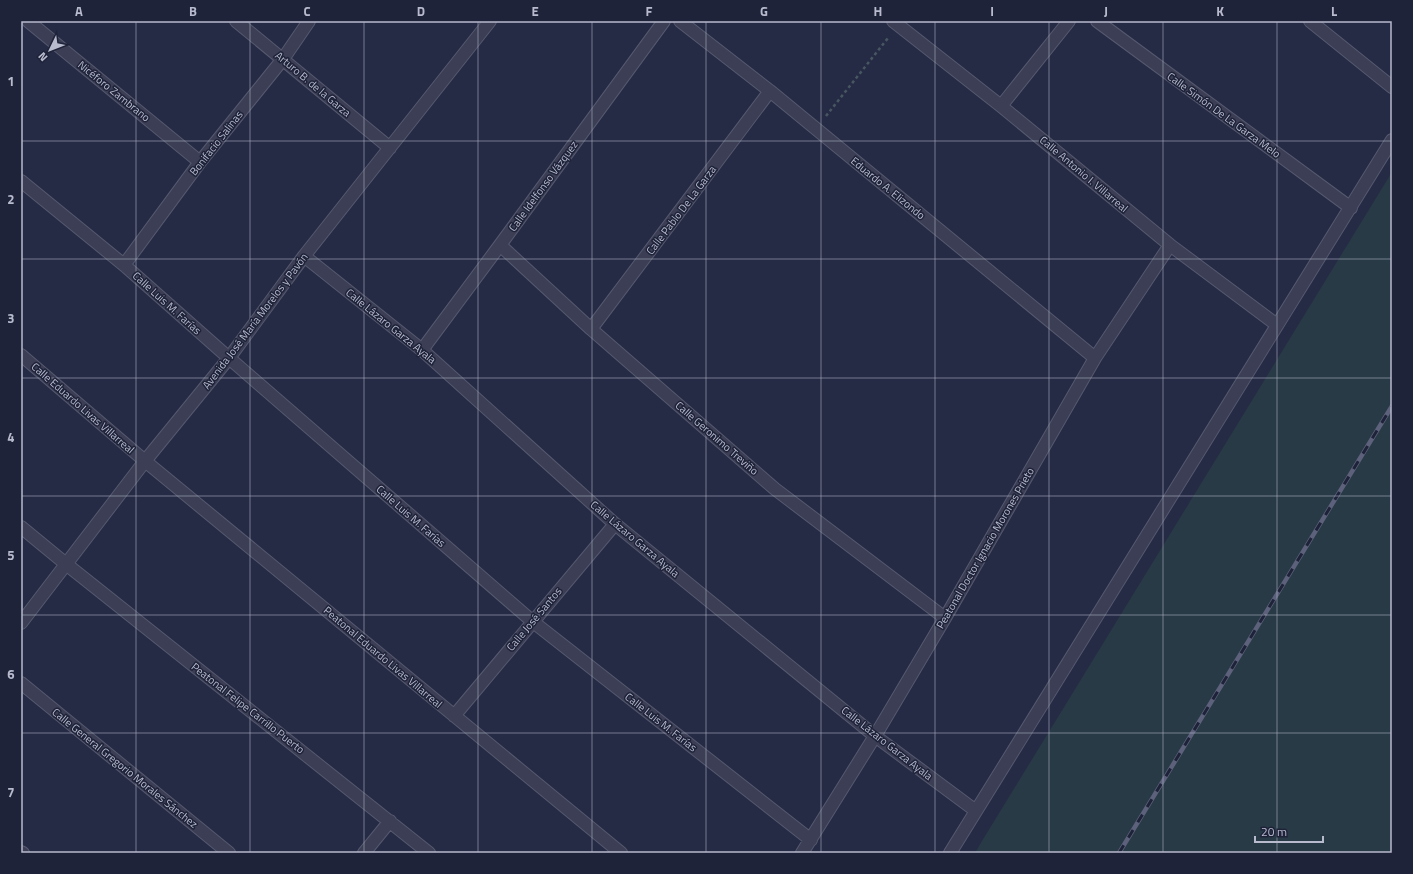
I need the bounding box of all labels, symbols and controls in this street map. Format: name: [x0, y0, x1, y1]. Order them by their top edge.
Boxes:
text: A: [75, 1, 83, 21]
text: B: [189, 1, 197, 21]
text: C: [303, 1, 311, 21]
text: D: [417, 1, 425, 21]
text: E: [531, 1, 539, 21]
text: F: [646, 1, 653, 21]
text: G: [760, 1, 768, 21]
text: H: [874, 1, 882, 21]
text: I: [990, 1, 994, 21]
text: J: [1104, 1, 1108, 21]
text: K: [1216, 1, 1224, 21]
text: L: [1331, 1, 1337, 21]
north arrow: [30, 30, 70, 70]
street label: Arturo B. de la Garza: [272, 48, 355, 121]
text: N: [34, 49, 51, 65]
street label: Nicéforo Zambrano: [74, 57, 154, 125]
street label: Calle Simón De La Garza Melo: [1164, 68, 1284, 162]
text: 1: [7, 71, 15, 91]
street label: Bonifacio Salinas: [186, 107, 246, 179]
street label: Calle Antonio I. Villarreal: [1036, 132, 1132, 216]
street label: Calle Idelfonso Vázquez: [505, 137, 581, 235]
street label: Eduardo A. Elizondo: [847, 153, 929, 223]
street label: Calle Pablo De La Garza: [642, 162, 720, 258]
text: 2: [7, 189, 15, 209]
street label: Avenida José María Morelos y Pavón: [198, 250, 312, 392]
street label: Calle Luis M. Farías: [129, 268, 205, 338]
street label: Calle Lázaro Garza Ayala: [342, 285, 440, 368]
text: 3: [7, 308, 15, 328]
street label: Calle Eduardo Livas Villarreal: [28, 359, 138, 457]
street label: Calle Geronimo Treviño: [672, 397, 762, 479]
text: 4: [7, 427, 15, 447]
street label: Peatonal Doctor Ignacio Morones Prieto: [932, 464, 1038, 632]
street label: Calle Luis M. Farías: [373, 481, 449, 551]
street label: Calle Lázaro Garza Ayala: [587, 497, 683, 581]
text: 5: [7, 545, 15, 565]
street label: Calle José Santos: [503, 584, 565, 654]
street label: Peatonal Eduardo Livas Villarreal: [320, 602, 446, 712]
street label: Peatonal Felipe Carrillo Puerto: [188, 659, 308, 757]
text: 6: [7, 664, 15, 684]
street label: Calle Luis M. Farías: [622, 689, 700, 755]
street label: Calle Lázaro Garza Ayala: [838, 702, 936, 784]
street label: Calle General Gregorio Morales Sánchez: [49, 704, 201, 832]
text: 7: [7, 782, 15, 802]
scale bar: [1255, 818, 1323, 844]
text: 20 m: [1261, 822, 1287, 841]

